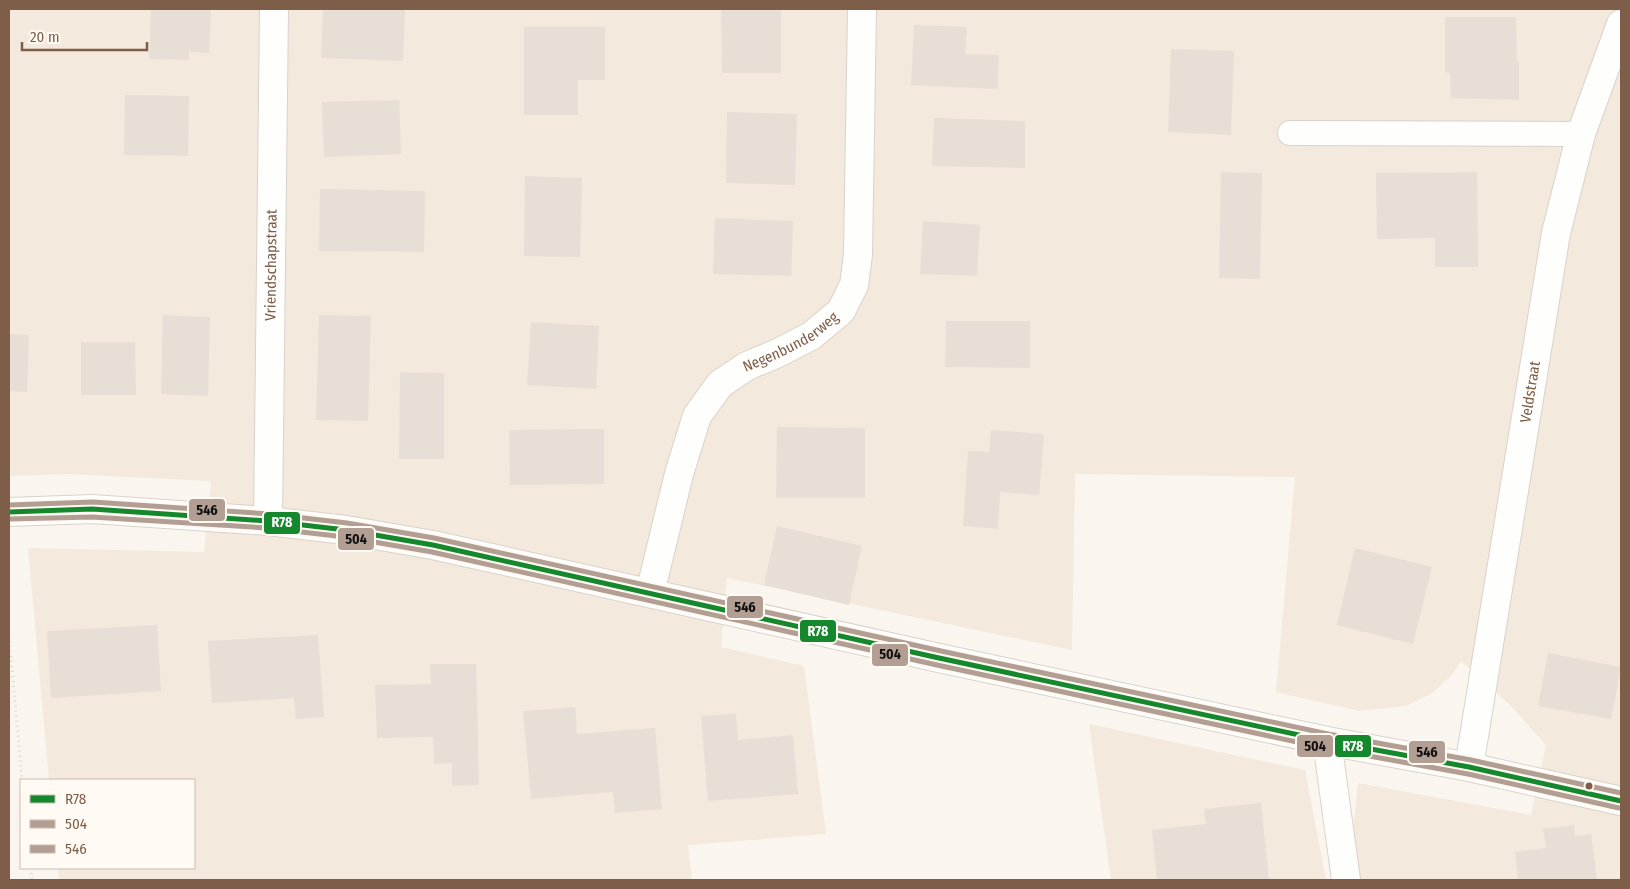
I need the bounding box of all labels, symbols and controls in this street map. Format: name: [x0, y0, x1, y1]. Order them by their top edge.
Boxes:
scale bar: [22, 20, 148, 52]
text: 20 m: [30, 28, 60, 46]
street label: Vriendschapstraat: [261, 209, 281, 321]
street label: Negenbunderweg: [740, 308, 842, 376]
street label: Veldstraat: [1516, 360, 1544, 424]
line badge: 546: [188, 498, 226, 522]
text: 546: [196, 502, 218, 519]
line badge: R78: [263, 511, 301, 535]
text: R78: [272, 514, 293, 531]
line badge: 504: [337, 527, 375, 551]
text: 504: [345, 531, 367, 548]
line badge: 546: [726, 595, 764, 619]
text: 546: [734, 599, 756, 616]
line badge: R78: [799, 619, 837, 643]
text: R78: [808, 623, 829, 640]
line badge: 504: [871, 643, 909, 667]
text: 504: [879, 646, 901, 663]
line badge: 504: [1296, 734, 1334, 758]
line badge: R78: [1334, 734, 1372, 758]
text: 504: [1304, 738, 1326, 755]
text: R78: [1343, 738, 1364, 755]
line badge: 546: [1408, 740, 1446, 764]
text: 546: [1416, 744, 1438, 761]
legend: [20, 779, 195, 869]
unlabelled marker: [1584, 781, 1594, 791]
text: R78: [65, 790, 86, 808]
text: 504: [65, 815, 87, 833]
text: 546: [65, 840, 87, 858]

